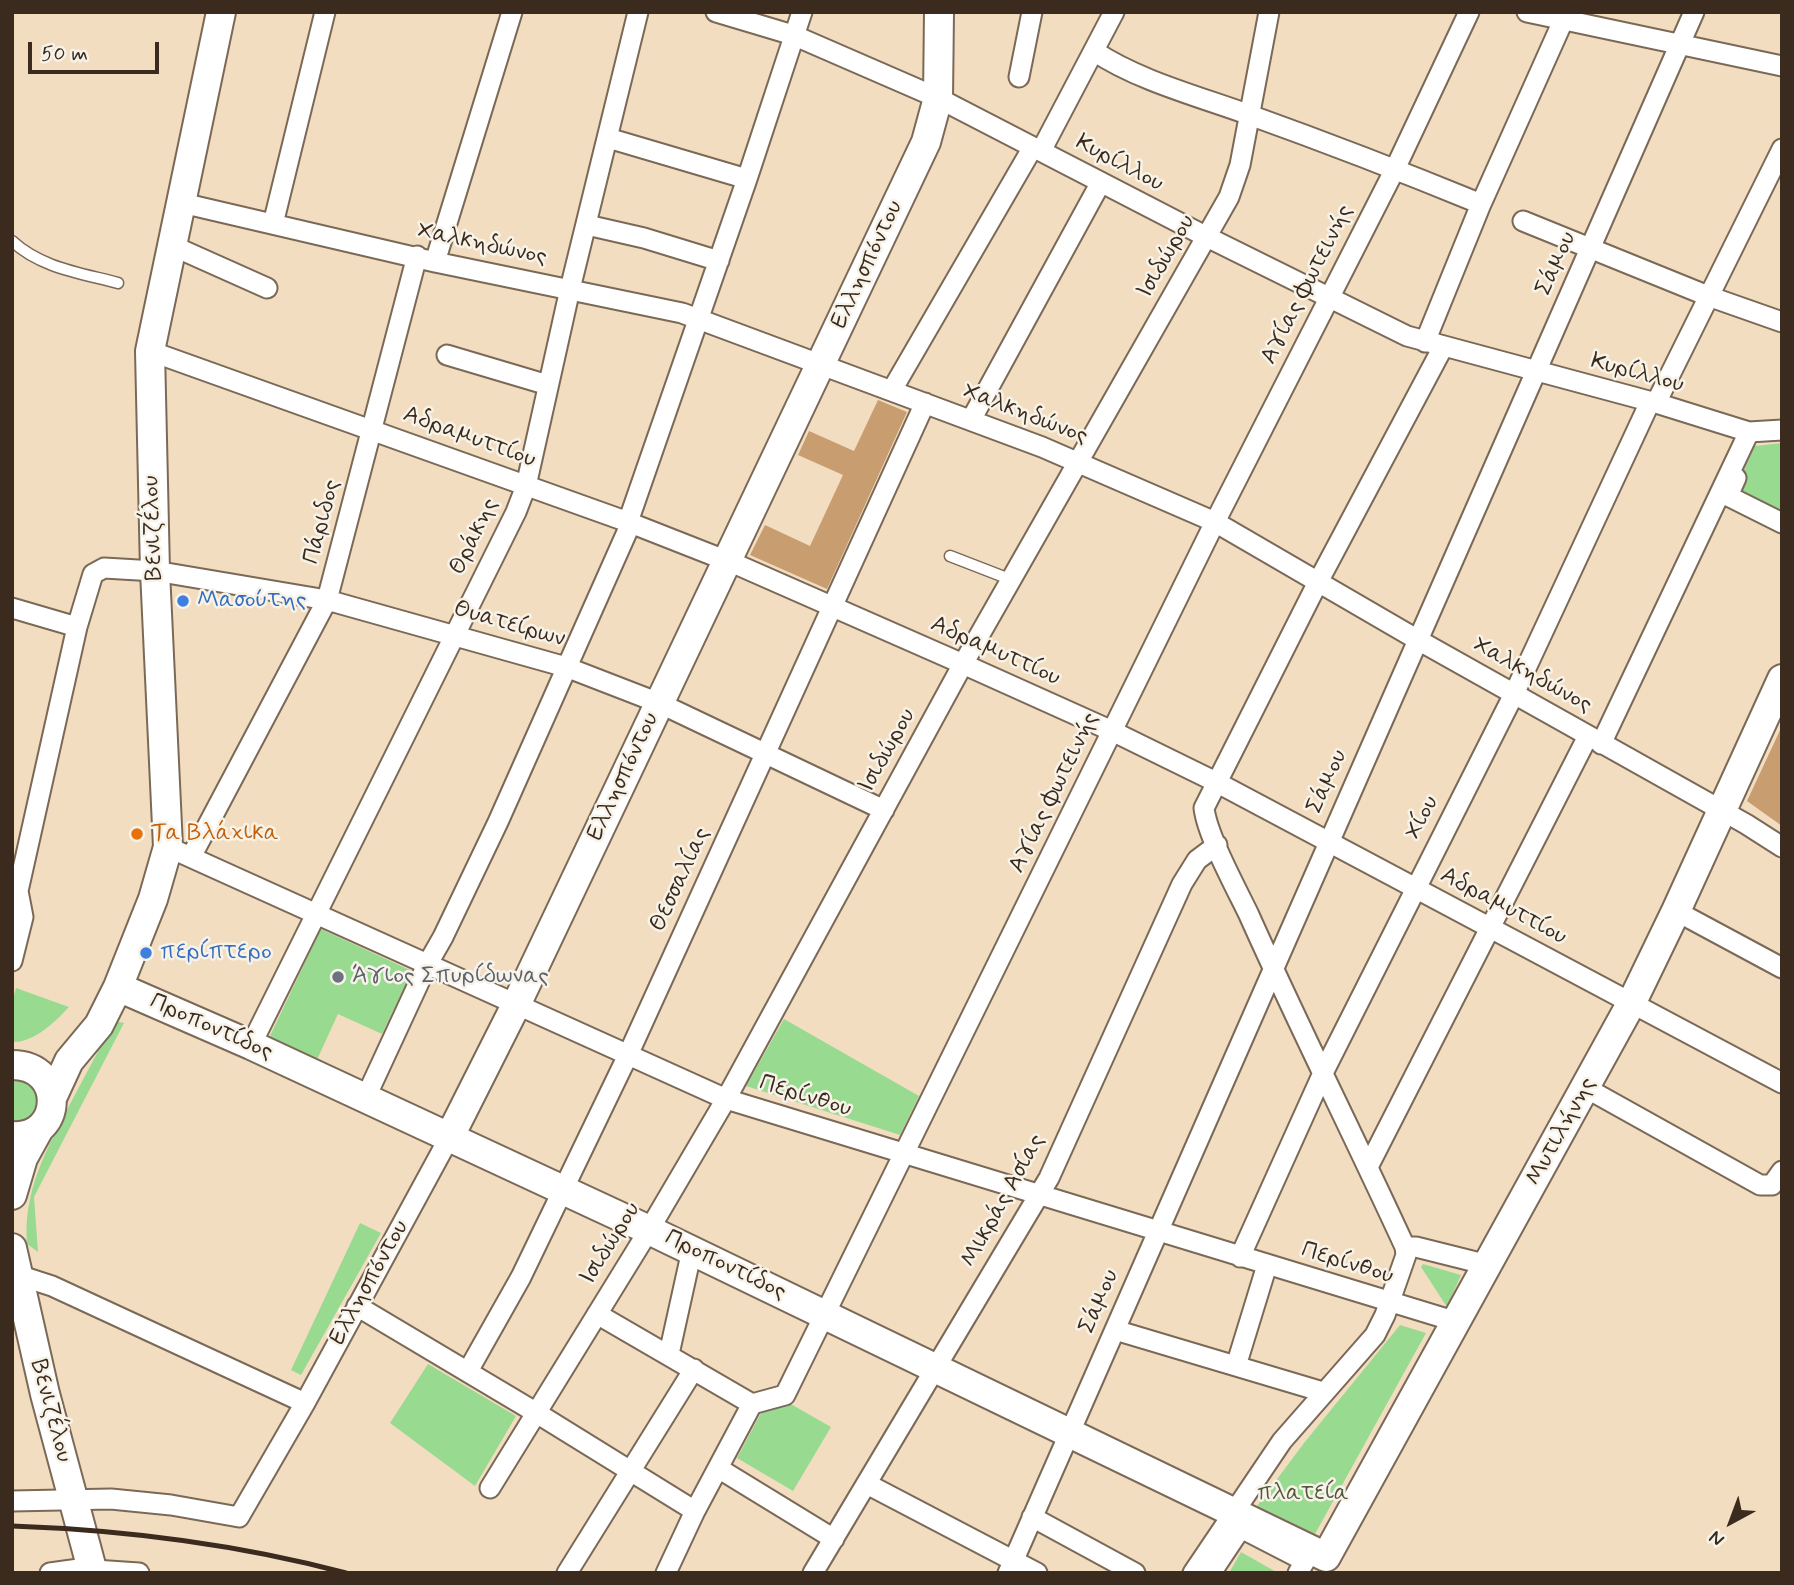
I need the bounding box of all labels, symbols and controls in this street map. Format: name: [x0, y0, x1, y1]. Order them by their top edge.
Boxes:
scale bar: [32, 28, 163, 72]
text: 50 m: [41, 40, 88, 68]
street label: Κυρίλλου: [1070, 129, 1168, 199]
street label: Ελλησπόντου: [826, 196, 910, 334]
street label: Αγίας Φωτεινής: [1255, 200, 1361, 370]
street label: Ισιδώρου: [1132, 210, 1202, 304]
street label: Χαλκηδώνος: [415, 217, 549, 273]
street label: Σάμου: [1530, 228, 1584, 300]
street label: Κυρίλλου: [1587, 348, 1687, 400]
street label: Χαλκηδώνος: [958, 378, 1092, 452]
street label: Αδραμυττίου: [399, 401, 539, 475]
street label: Βενιζέλου: [138, 475, 170, 581]
street label: Πάριδος: [298, 476, 348, 568]
street label: Θράκης: [444, 494, 506, 580]
place label: Μασούτης: [197, 587, 306, 615]
marker: Μασούτης: [175, 593, 191, 609]
street label: Θυατείρων: [450, 595, 568, 655]
street label: Αδραμυττίου: [926, 611, 1064, 693]
street label: Χαλκηδώνος: [1467, 632, 1597, 720]
street label: Ισιδώρου: [853, 704, 923, 798]
street label: Ελλησπόντου: [582, 708, 666, 846]
street label: Αγίας Φωτεινής: [1004, 708, 1106, 878]
street label: Σάμου: [1301, 746, 1355, 818]
street label: Χίου: [1400, 791, 1446, 845]
place label: Τα Βλάχικα: [151, 820, 279, 848]
street label: Θεσσαλίας: [644, 823, 718, 937]
marker: Τα Βλάχικα: [129, 826, 145, 842]
street label: Αδραμυττίου: [1435, 862, 1571, 952]
place label: περίπτερο: [160, 939, 272, 967]
marker: περίπτερο: [138, 945, 154, 961]
place label: Άγιος Σπυρίδωνας: [352, 963, 549, 991]
marker: Άγιος Σπυρίδωνας: [330, 969, 346, 985]
street label: Προποντίδος: [145, 988, 277, 1068]
street label: Περίνθου: [756, 1069, 854, 1125]
street label: Μυτιλήνης: [1520, 1073, 1604, 1191]
street label: Μικράς Ασίας: [956, 1129, 1052, 1273]
street label: Ισιδώρου: [574, 1197, 648, 1291]
street label: Ελλησπόντου: [324, 1216, 416, 1350]
street label: Προποντίδος: [660, 1224, 790, 1308]
street label: Περίνθου: [1298, 1236, 1396, 1292]
street label: Σάμου: [1074, 1266, 1126, 1338]
street label: Βενιζέλου: [22, 1356, 78, 1466]
park label: πλατεία: [1257, 1480, 1349, 1508]
north arrow: [1696, 1487, 1766, 1557]
text: N: [1704, 1525, 1730, 1552]

